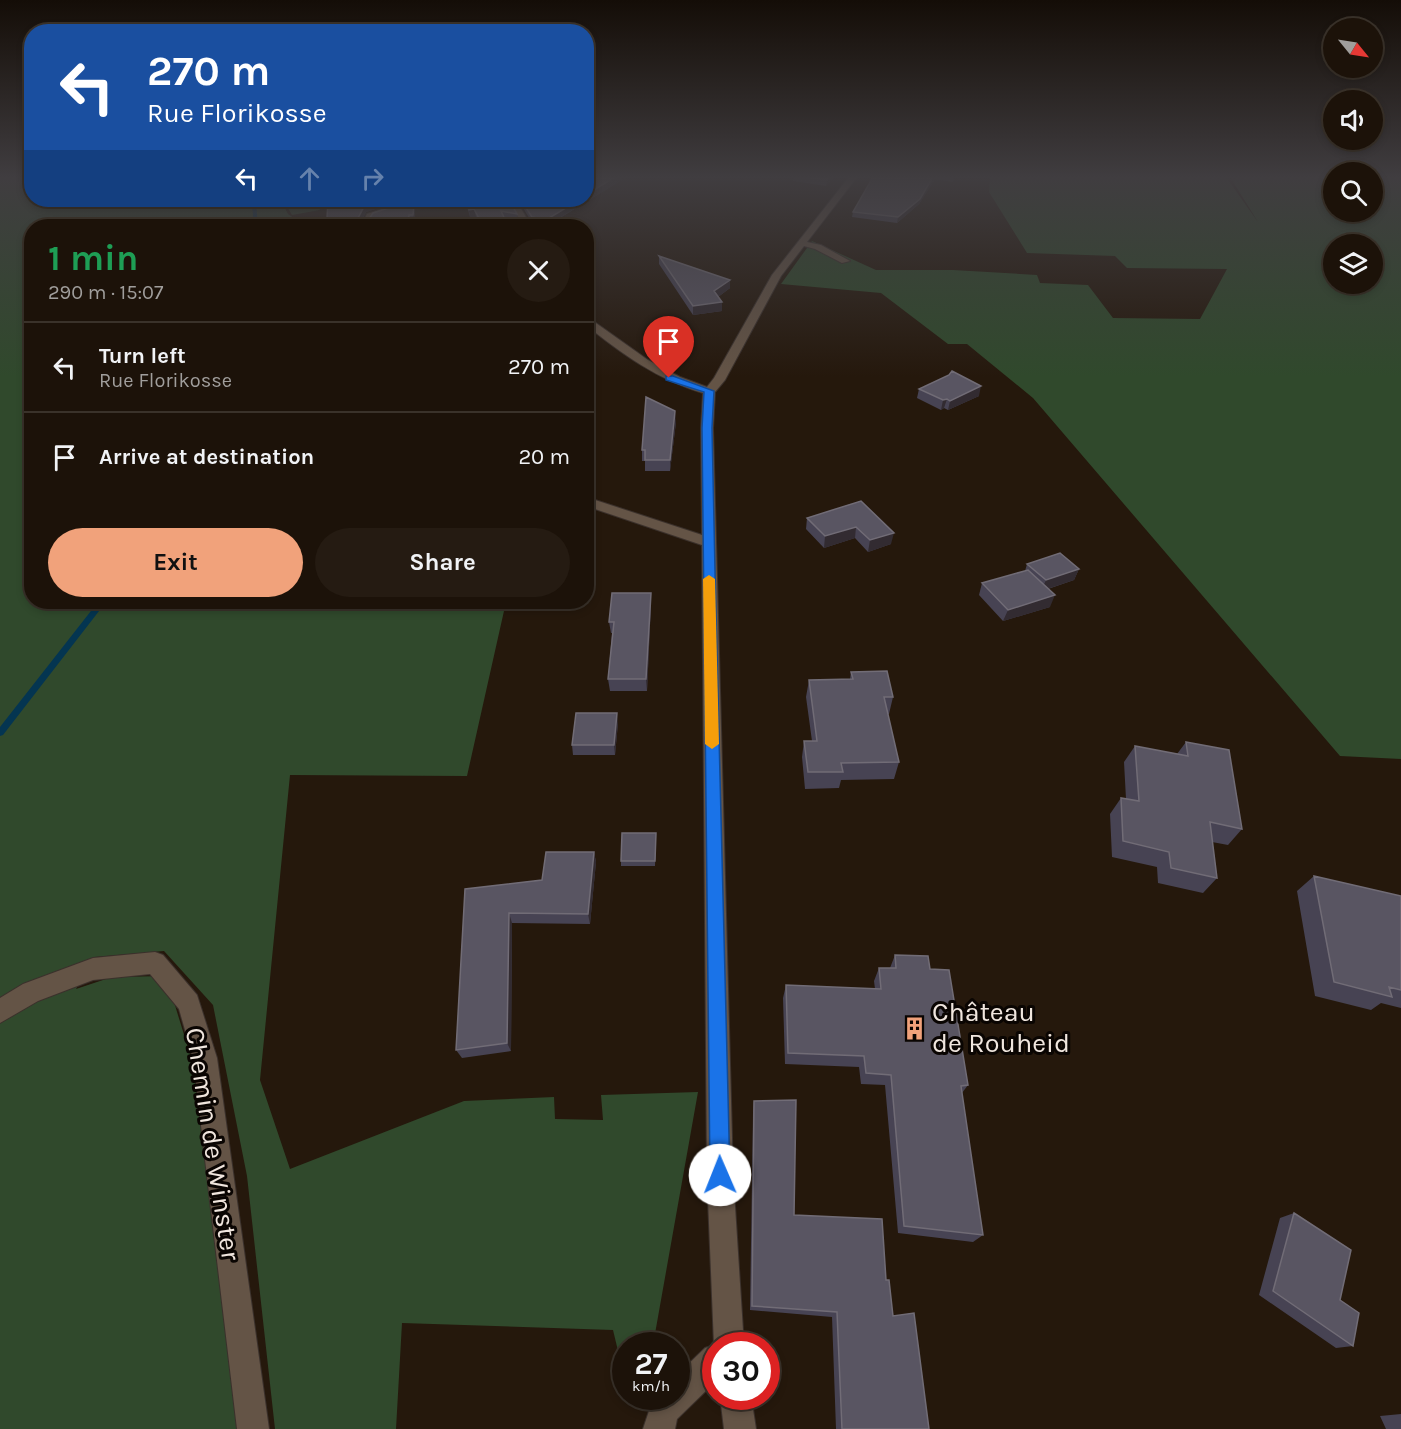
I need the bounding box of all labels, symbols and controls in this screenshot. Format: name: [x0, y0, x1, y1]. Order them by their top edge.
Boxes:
north arrow: [1323, 18, 1383, 78]
map controls: [1323, 18, 1383, 294]
text: 270 m: [147, 46, 270, 96]
icon: left: [48, 48, 126, 126]
button: sound: [1323, 90, 1383, 150]
text: Rue Florikosse: [147, 97, 327, 129]
icon: left: [230, 162, 263, 195]
icon: ahead: [293, 162, 326, 195]
icon: right: [356, 162, 389, 195]
button: search: [1323, 162, 1383, 222]
button: layers: [1323, 234, 1383, 294]
text: 1 min: [48, 237, 138, 279]
button: close: [507, 239, 570, 302]
text: 290 m · 15:07: [48, 281, 163, 304]
pin: [643, 316, 694, 378]
icon: arrive: [652, 325, 685, 358]
text: Turn left: [99, 343, 186, 369]
icon: left: [48, 351, 81, 384]
text: 270 m: [508, 354, 570, 380]
text: Rue Florikosse: [99, 369, 232, 392]
icon: arrive: [48, 441, 81, 474]
text: Arrive at destination: [99, 444, 314, 470]
text: 20 m: [518, 444, 570, 470]
button: Exit: [48, 528, 303, 597]
button: Share: [315, 528, 570, 597]
place label: Château de Rouheid: [932, 996, 1070, 1059]
building icon: Château de Rouheid: [901, 1015, 927, 1041]
street label: Chemin de Winster: [179, 1025, 247, 1263]
position arrow: [688, 1143, 752, 1207]
speed limit sign: 30: [702, 1332, 780, 1410]
text: 27: [634, 1346, 668, 1382]
text: km/h: [632, 1377, 670, 1395]

